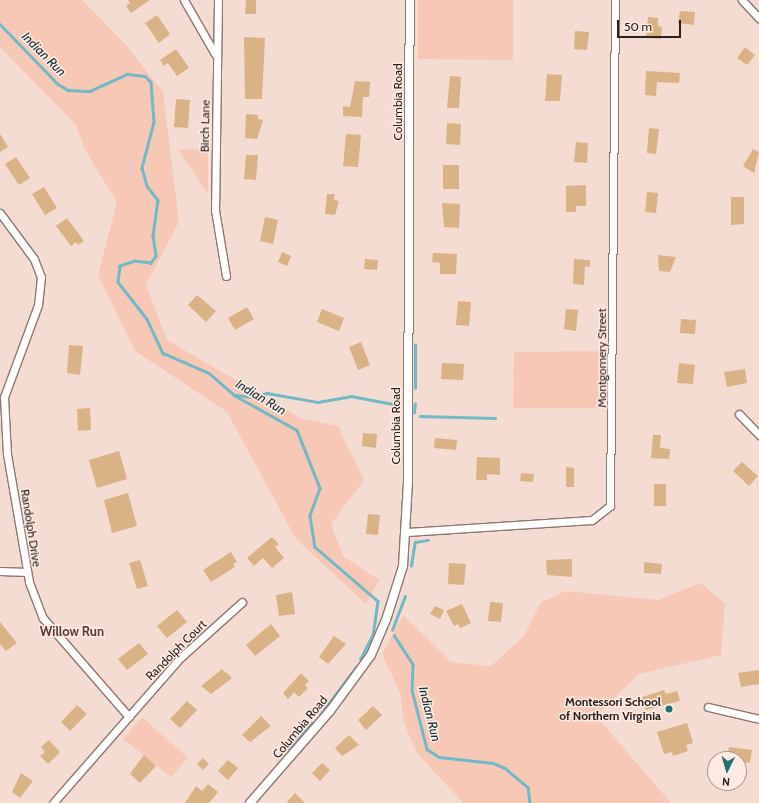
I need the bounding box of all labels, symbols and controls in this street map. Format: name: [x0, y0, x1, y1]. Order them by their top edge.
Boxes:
scale bar: [619, 12, 683, 38]
text: 50 m: [624, 19, 652, 34]
water label: Indian Run: [19, 29, 69, 79]
street label: Columbia Road: [391, 63, 405, 141]
street label: Birch Lane: [197, 100, 213, 152]
street label: Montgomery Street: [595, 308, 609, 408]
water label: Indian Run: [233, 376, 289, 418]
street label: Columbia Road: [389, 387, 403, 465]
street label: Randolph Drive: [18, 488, 44, 568]
street label: Randolph Court: [143, 617, 209, 683]
district label: Willow Run: [40, 623, 104, 639]
water label: Indian Run: [416, 685, 444, 743]
street label: Columbia Road: [270, 693, 330, 761]
place label: Montessori School of Northern Virginia: [559, 695, 661, 723]
marker: Montessori School of Northern Virginia: [664, 704, 674, 714]
north arrow: [707, 751, 747, 791]
text: N: [722, 775, 731, 789]

